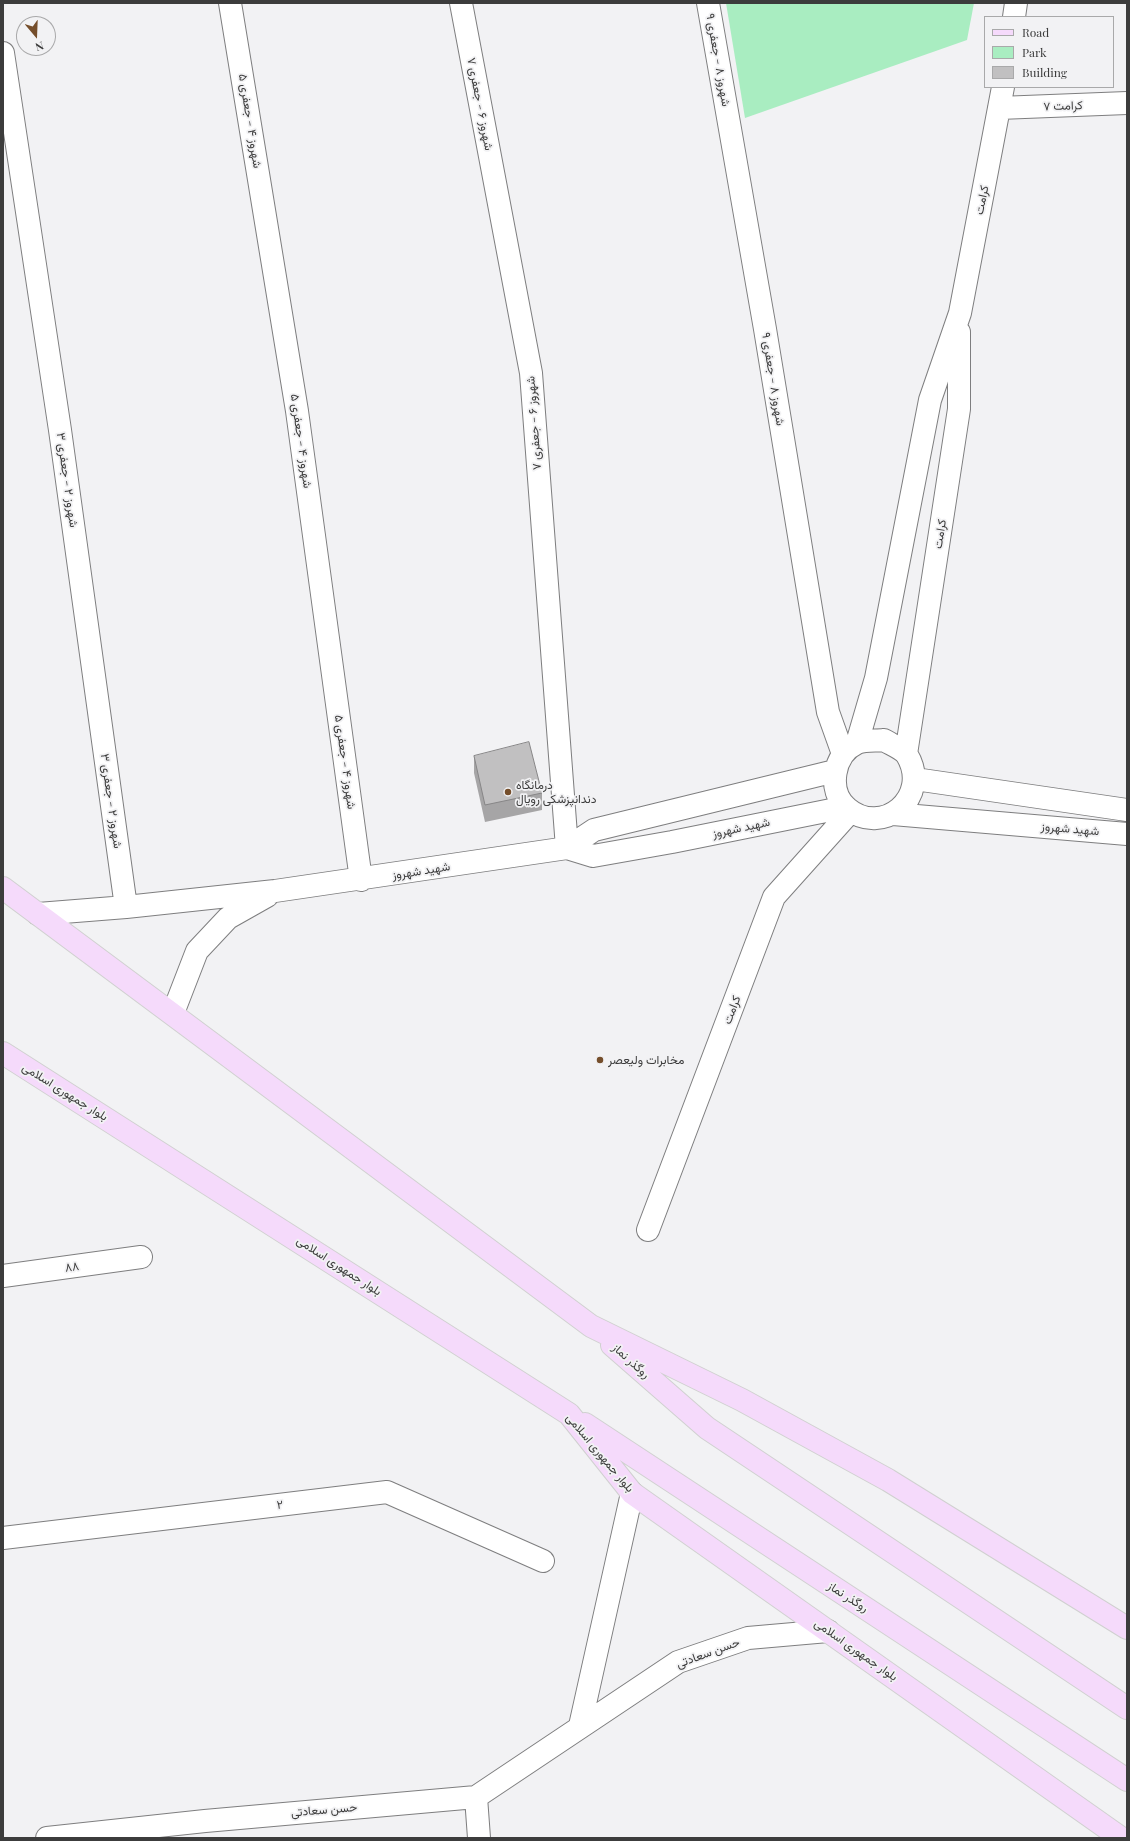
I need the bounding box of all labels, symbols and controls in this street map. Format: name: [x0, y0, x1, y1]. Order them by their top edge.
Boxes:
street label: شهروز ۸ - جعفری ۹: [703, 12, 733, 108]
north arrow: [16, 16, 56, 56]
legend: [984, 16, 1114, 88]
text: Road: [1022, 24, 1049, 40]
text: N: [34, 38, 46, 55]
text: Park: [1022, 44, 1047, 60]
street label: شهروز ۶ - جعفری ۷: [464, 56, 496, 152]
text: Building: [1022, 64, 1067, 80]
street label: شهروز ۴ - جعفری ۵: [235, 73, 265, 169]
street label: کرامت ۷: [1043, 98, 1083, 114]
street label: کرامت: [972, 184, 992, 216]
street label: شهروز ۸ - جعفری ۹: [759, 331, 787, 427]
street label: شهروز ۶ - جعفری ۷: [524, 376, 544, 470]
street label: شهروز ۴ - جعفری ۵: [287, 393, 315, 489]
street label: شهروز ۲ - جعفری ۳: [53, 432, 81, 528]
street label: کرامت: [931, 518, 949, 550]
street label: شهروز ۴ - جعفری ۵: [331, 714, 359, 810]
street label: شهروز ۲ - جعفری ۳: [97, 753, 125, 849]
place label: درمانگاه دندانپزشکی رویال: [516, 778, 596, 806]
marker: درمانگاه دندانپزشکی رویال: [503, 787, 513, 797]
street label: شهید شهروز: [711, 815, 771, 841]
street label: شهید شهروز: [1040, 819, 1100, 839]
street label: شهید شهروز: [391, 859, 451, 883]
street label: کرامت: [720, 994, 744, 1026]
place label: مخابرات ولیعصر: [608, 1053, 684, 1067]
marker: مخابرات ولیعصر: [595, 1055, 605, 1065]
street label: بلوار جمهوری اسلامی: [20, 1060, 110, 1124]
street label: بلوار جمهوری اسلامی: [294, 1233, 384, 1299]
street label: ۸۸: [64, 1259, 80, 1275]
street label: روگذر نماز: [609, 1340, 653, 1382]
street label: بلوار جمهوری اسلامی: [563, 1411, 637, 1495]
street label: ۲: [276, 1497, 284, 1513]
street label: روگذر نماز: [825, 1579, 871, 1615]
street label: بلوار جمهوری اسلامی: [812, 1616, 900, 1684]
street label: حسن سعادتی: [674, 1635, 742, 1671]
street label: حسن سعادتی: [290, 1800, 358, 1820]

